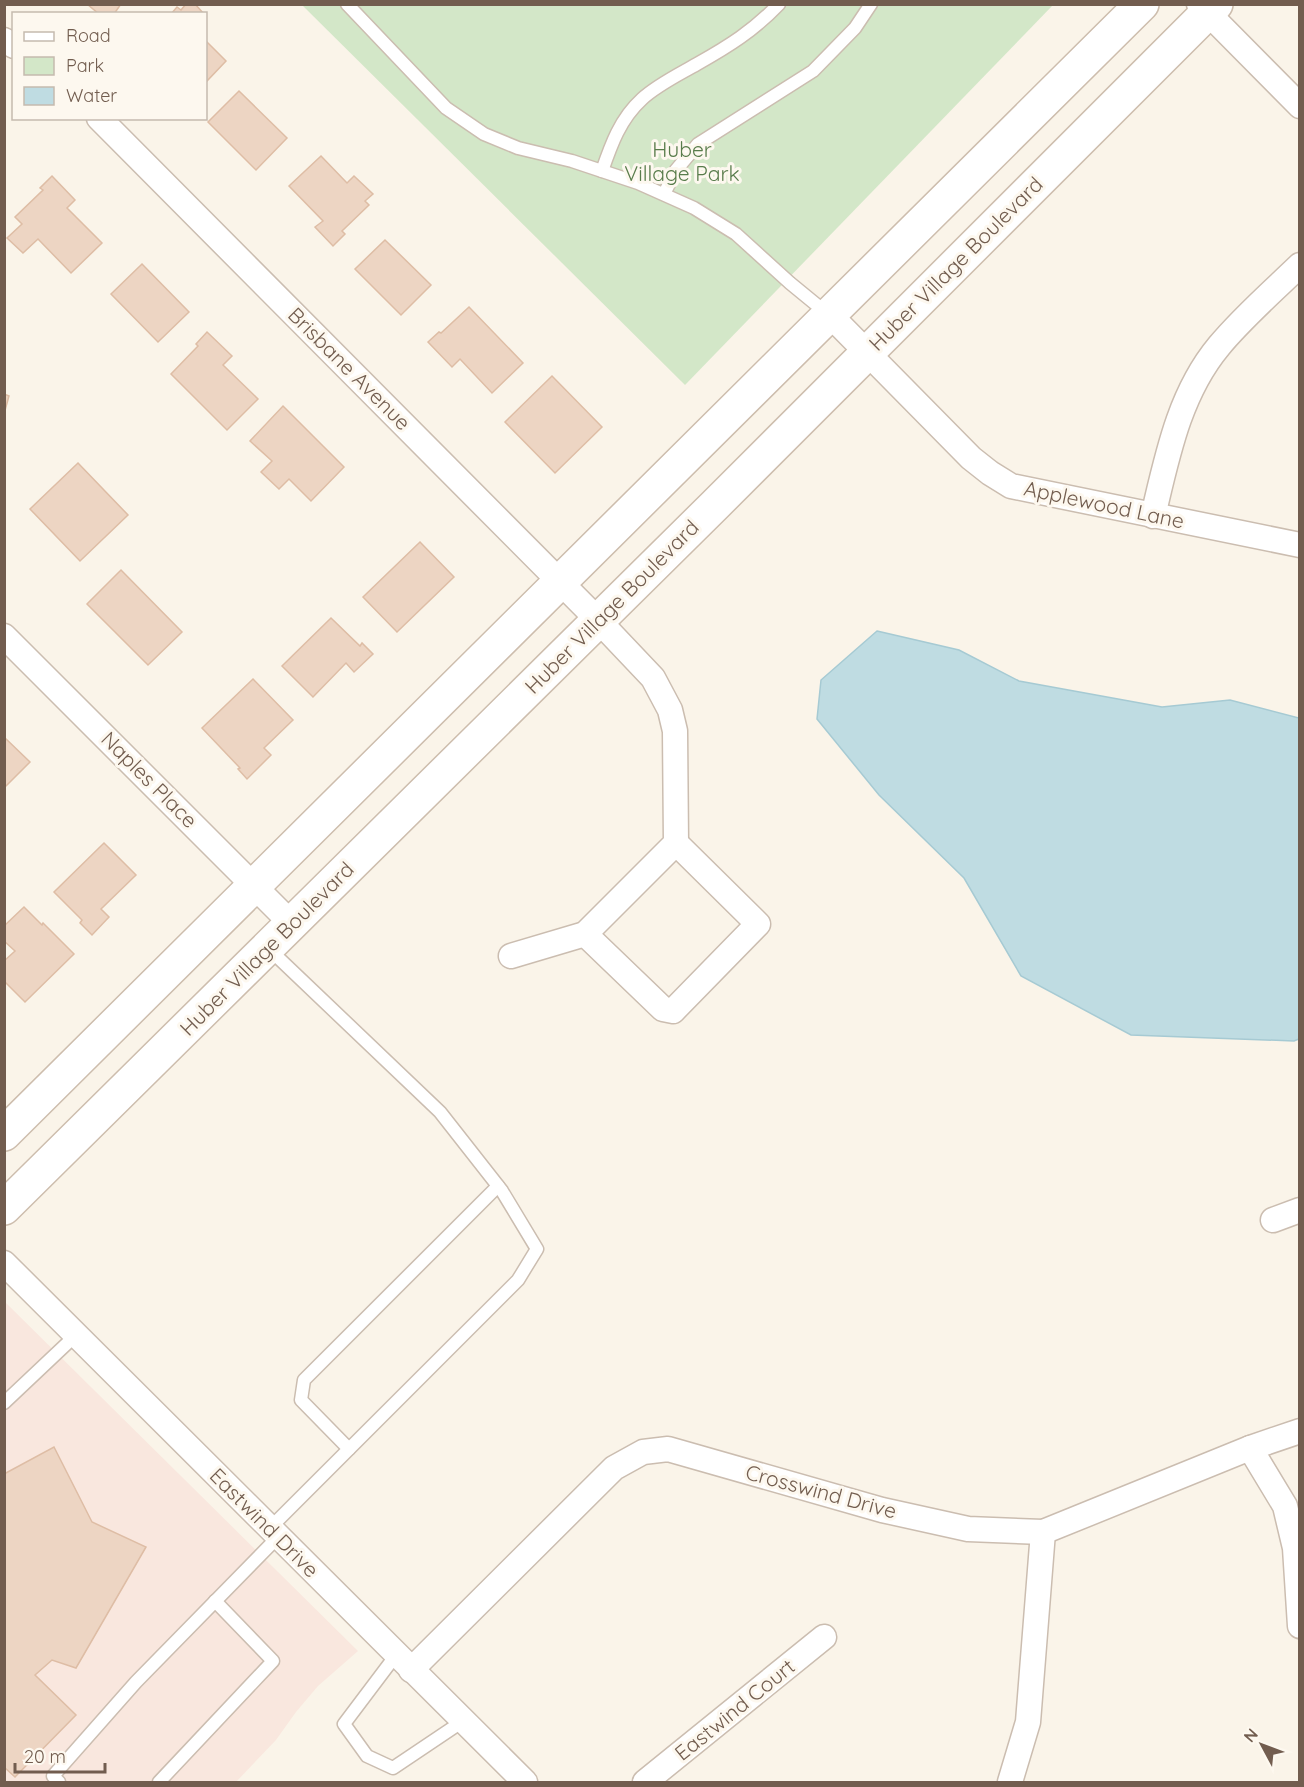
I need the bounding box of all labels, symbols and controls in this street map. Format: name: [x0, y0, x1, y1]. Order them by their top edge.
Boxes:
legend: [12, 12, 207, 120]
text: Road: [66, 24, 111, 47]
text: Park: [66, 54, 104, 77]
text: Water: [66, 84, 117, 107]
park label: Huber Village Park: [624, 136, 740, 186]
street label: Huber Village Boulevard: [863, 171, 1048, 356]
street label: Brisbane Avenue: [283, 301, 417, 435]
street label: Applewood Lane: [1022, 474, 1187, 534]
street label: Huber Village Boulevard: [519, 514, 704, 699]
street label: Naples Place: [96, 726, 203, 833]
street label: Huber Village Boulevard: [174, 856, 359, 1041]
street label: Crosswind Drive: [743, 1458, 900, 1524]
street label: Eastwind Drive: [205, 1462, 325, 1582]
street label: Eastwind Court: [669, 1653, 800, 1766]
north arrow: [1232, 1715, 1292, 1775]
text: N: [1239, 1724, 1262, 1746]
scale bar: [15, 1736, 105, 1774]
text: 20 m: [24, 1745, 66, 1768]

